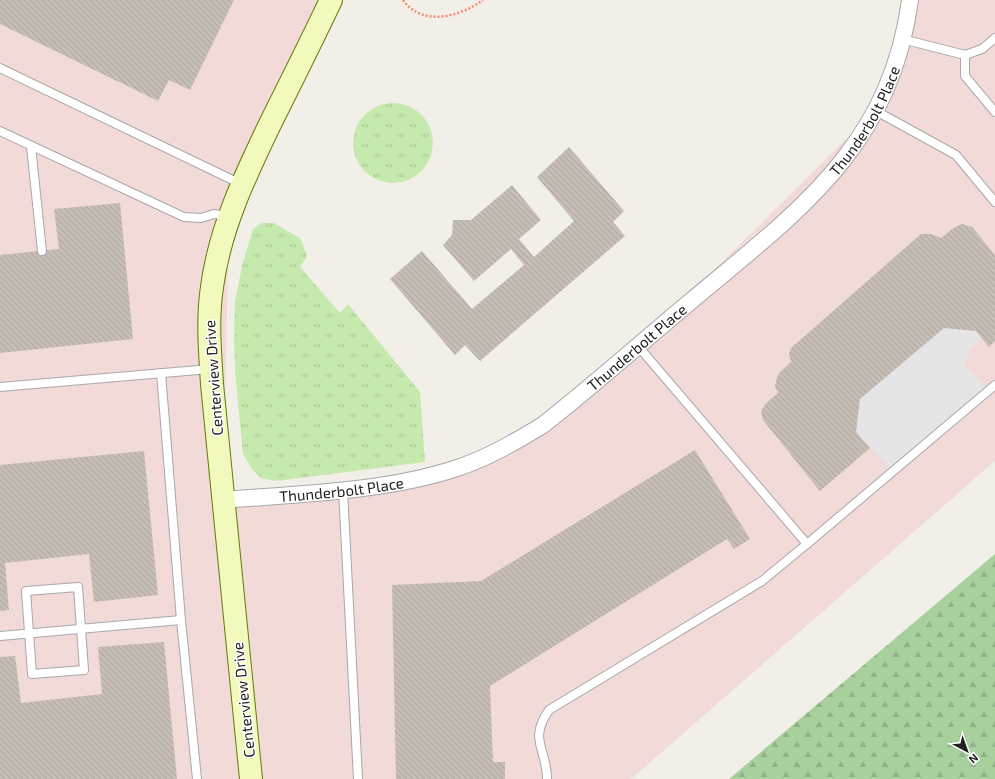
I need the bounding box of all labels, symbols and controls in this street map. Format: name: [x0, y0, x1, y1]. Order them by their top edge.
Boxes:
street label: Thunderbolt Place: [825, 63, 903, 179]
street label: Thunderbolt Place: [583, 300, 690, 394]
street label: Centerview Drive: [200, 320, 226, 436]
street label: Thunderbolt Place: [279, 473, 405, 505]
street label: Centerview Drive: [228, 641, 258, 759]
north arrow: [947, 731, 987, 771]
text: N: [967, 751, 981, 766]

